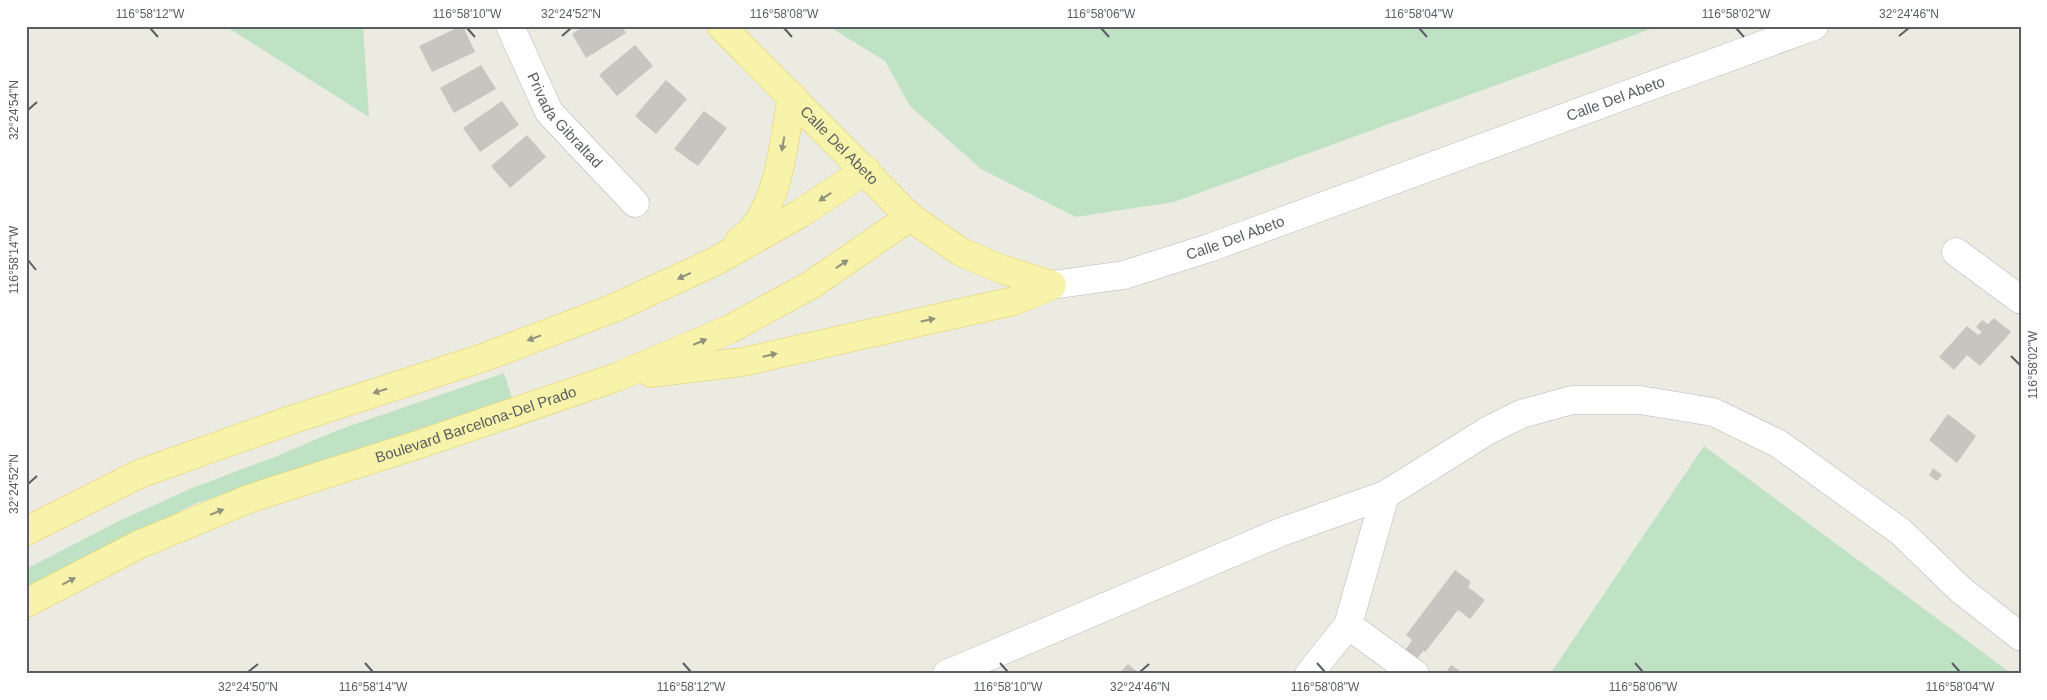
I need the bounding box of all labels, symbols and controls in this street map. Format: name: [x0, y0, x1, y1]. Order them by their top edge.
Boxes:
text: 116°58'12"W: [116, 7, 185, 21]
text: 116°58'10"W: [433, 7, 502, 21]
text: 32°24'52"N: [541, 7, 601, 21]
text: 116°58'08"W: [750, 7, 819, 21]
text: 116°58'06"W: [1067, 7, 1136, 21]
text: 116°58'04"W: [1385, 7, 1454, 21]
text: 116°58'02"W: [1702, 7, 1771, 21]
text: 32°24'46"N: [1879, 7, 1939, 21]
street label: Privada Gibraltad: [524, 70, 606, 171]
street label: Calle Del Abeto: [1564, 73, 1667, 124]
text: 32°24'54"N: [7, 80, 21, 140]
street label: Calle Del Abeto: [797, 102, 882, 188]
one-way arrow: [779, 136, 787, 152]
one-way arrow: [819, 192, 832, 202]
street label: Calle Del Abeto: [1184, 212, 1287, 263]
text: 116°58'14"W: [7, 225, 21, 294]
one-way arrow: [835, 259, 849, 269]
one-way arrow: [677, 273, 691, 281]
one-way arrow: [921, 316, 936, 324]
text: 116°58'02"W: [2026, 330, 2040, 399]
one-way arrow: [527, 335, 541, 343]
one-way arrow: [693, 338, 708, 346]
one-way arrow: [762, 351, 777, 359]
street label: Boulevard Barcelona-Del Prado: [373, 382, 578, 466]
one-way arrow: [372, 387, 387, 395]
text: 32°24'52"N: [7, 454, 21, 514]
one-way arrow: [210, 508, 224, 516]
one-way arrow: [63, 576, 76, 585]
text: 32°24'50"N: [218, 680, 278, 694]
text: 116°58'14"W: [339, 680, 408, 694]
text: 116°58'12"W: [657, 680, 726, 694]
text: 116°58'10"W: [974, 680, 1043, 694]
text: 32°24'46"N: [1110, 680, 1170, 694]
text: 116°58'08"W: [1291, 680, 1360, 694]
text: 116°58'06"W: [1609, 680, 1678, 694]
text: 116°58'04"W: [1926, 680, 1995, 694]

